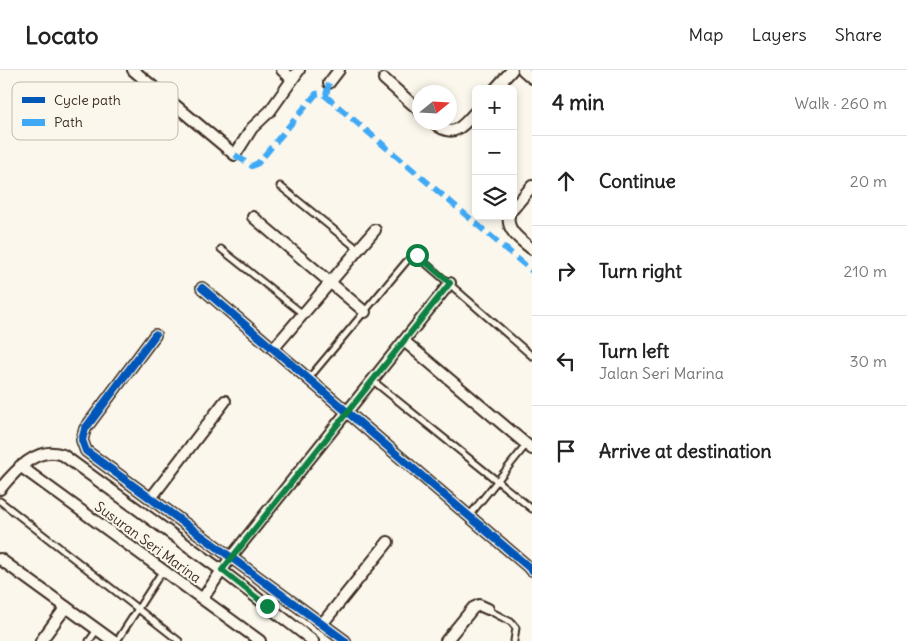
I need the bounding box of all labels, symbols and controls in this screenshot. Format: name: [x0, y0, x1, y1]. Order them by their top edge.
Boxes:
text: Locato: [25, 20, 99, 50]
text: Map: [688, 23, 723, 46]
text: Layers: [751, 23, 807, 46]
text: Share: [835, 23, 882, 46]
legend: [12, 82, 178, 140]
north arrow: [412, 85, 457, 130]
map controls: [472, 85, 517, 220]
button: +: [472, 85, 517, 130]
text: 4 min: [552, 89, 604, 116]
text: Cycle path: [54, 91, 121, 109]
text: Walk · 260 m: [795, 93, 887, 113]
text: Path: [54, 113, 83, 131]
button: −: [472, 130, 517, 175]
icon: ahead: [552, 167, 580, 195]
text: Continue: [599, 169, 676, 193]
text: 20 m: [850, 171, 887, 191]
button: layers: [472, 175, 517, 220]
route start: [406, 244, 429, 267]
icon: right: [552, 257, 580, 285]
text: Turn right: [599, 259, 682, 283]
text: 210 m: [844, 261, 887, 281]
text: Turn left: [599, 339, 669, 363]
icon: left: [552, 347, 580, 375]
text: 30 m: [850, 351, 887, 371]
text: Jalan Seri Marina: [599, 363, 724, 383]
icon: arrive: [552, 437, 580, 465]
text: Arrive at destination: [599, 439, 772, 463]
street label: Susuran Seri Marina: [91, 497, 205, 587]
route end: [256, 595, 279, 618]

